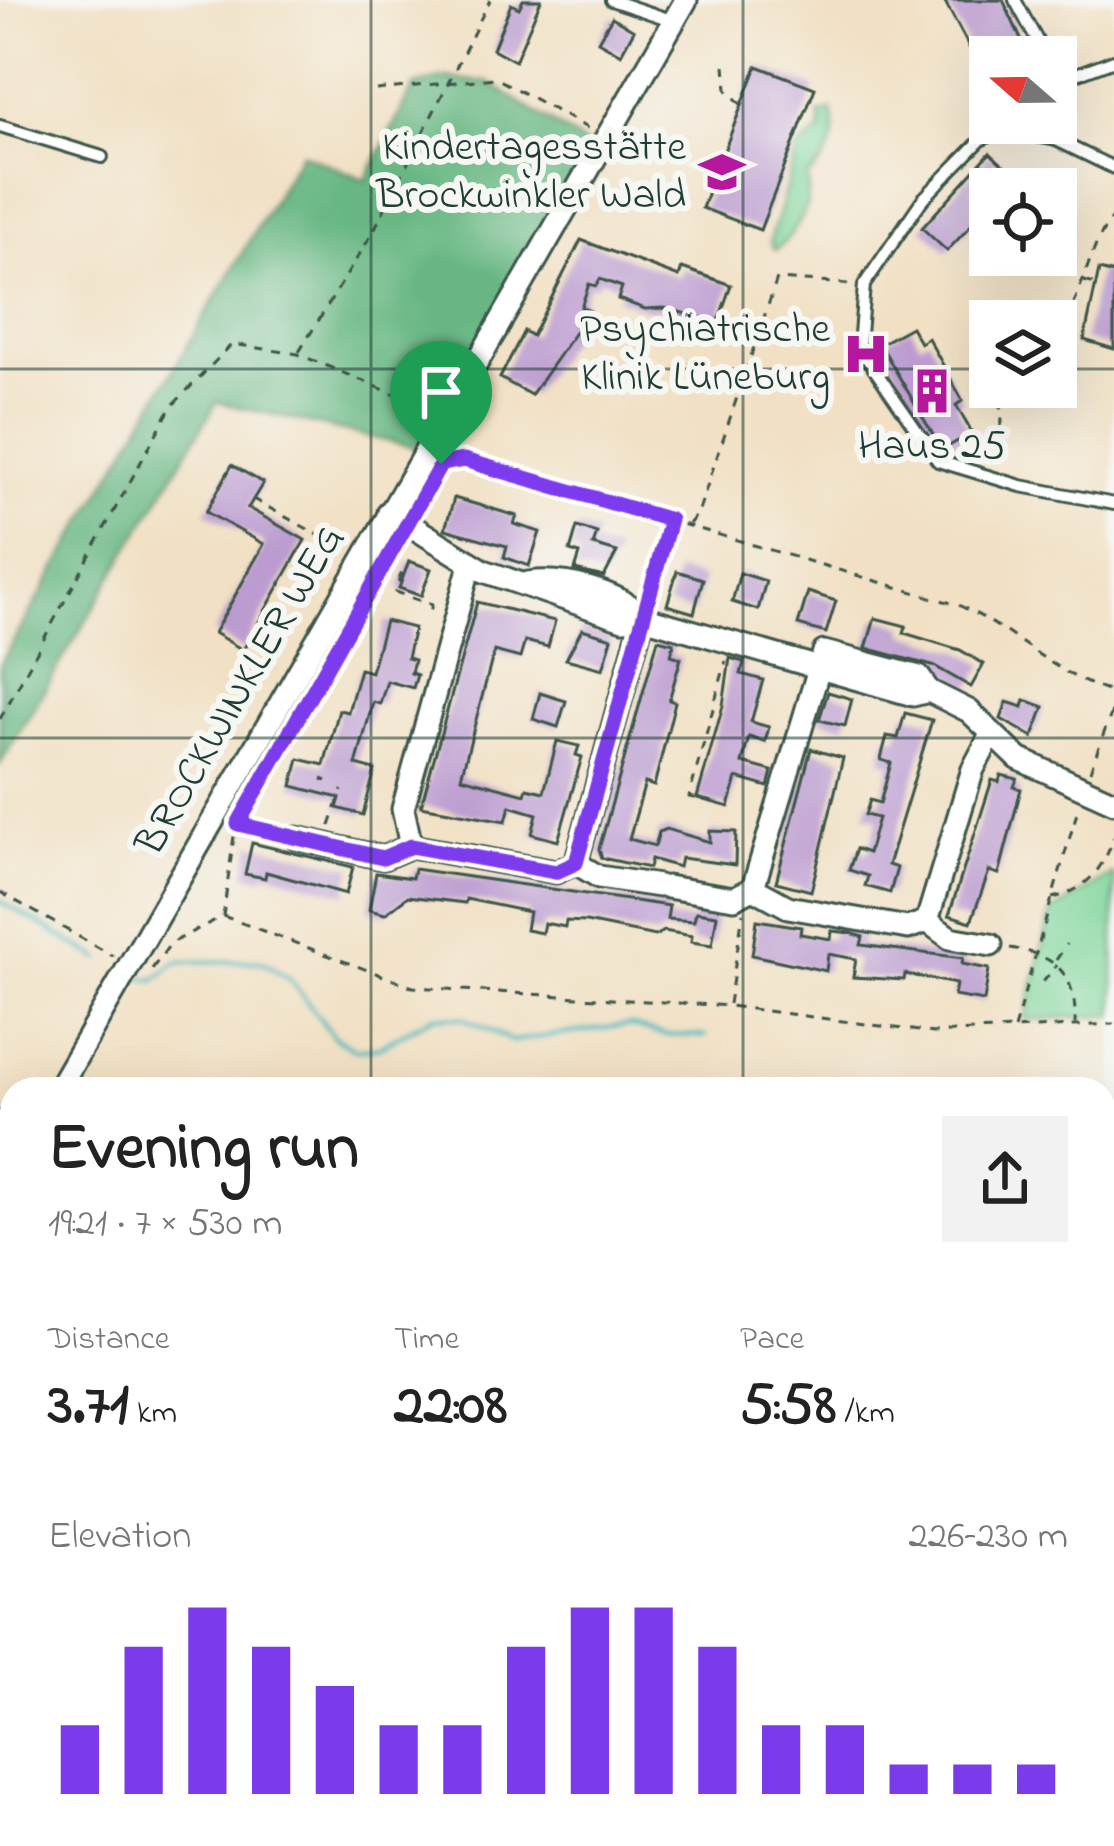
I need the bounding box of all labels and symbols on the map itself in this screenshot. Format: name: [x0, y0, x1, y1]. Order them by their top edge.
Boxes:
north arrow: [969, 36, 1077, 144]
place label: Kindertagesstätte Brockwinkler Wald: [375, 118, 686, 227]
school or university icon: Kindertagesstätte Brockwinkler Wald: [697, 147, 747, 197]
place label: Psychiatrische Klinik Lüneburg: [580, 300, 830, 409]
hospital icon: Psychiatrische Klinik Lüneburg: [841, 329, 891, 379]
pin: [390, 341, 492, 464]
building icon: Haus 25: [907, 366, 957, 416]
place label: Haus 25: [858, 417, 1006, 478]
street label: BROCKWINKLER WEG: [121, 514, 361, 869]

